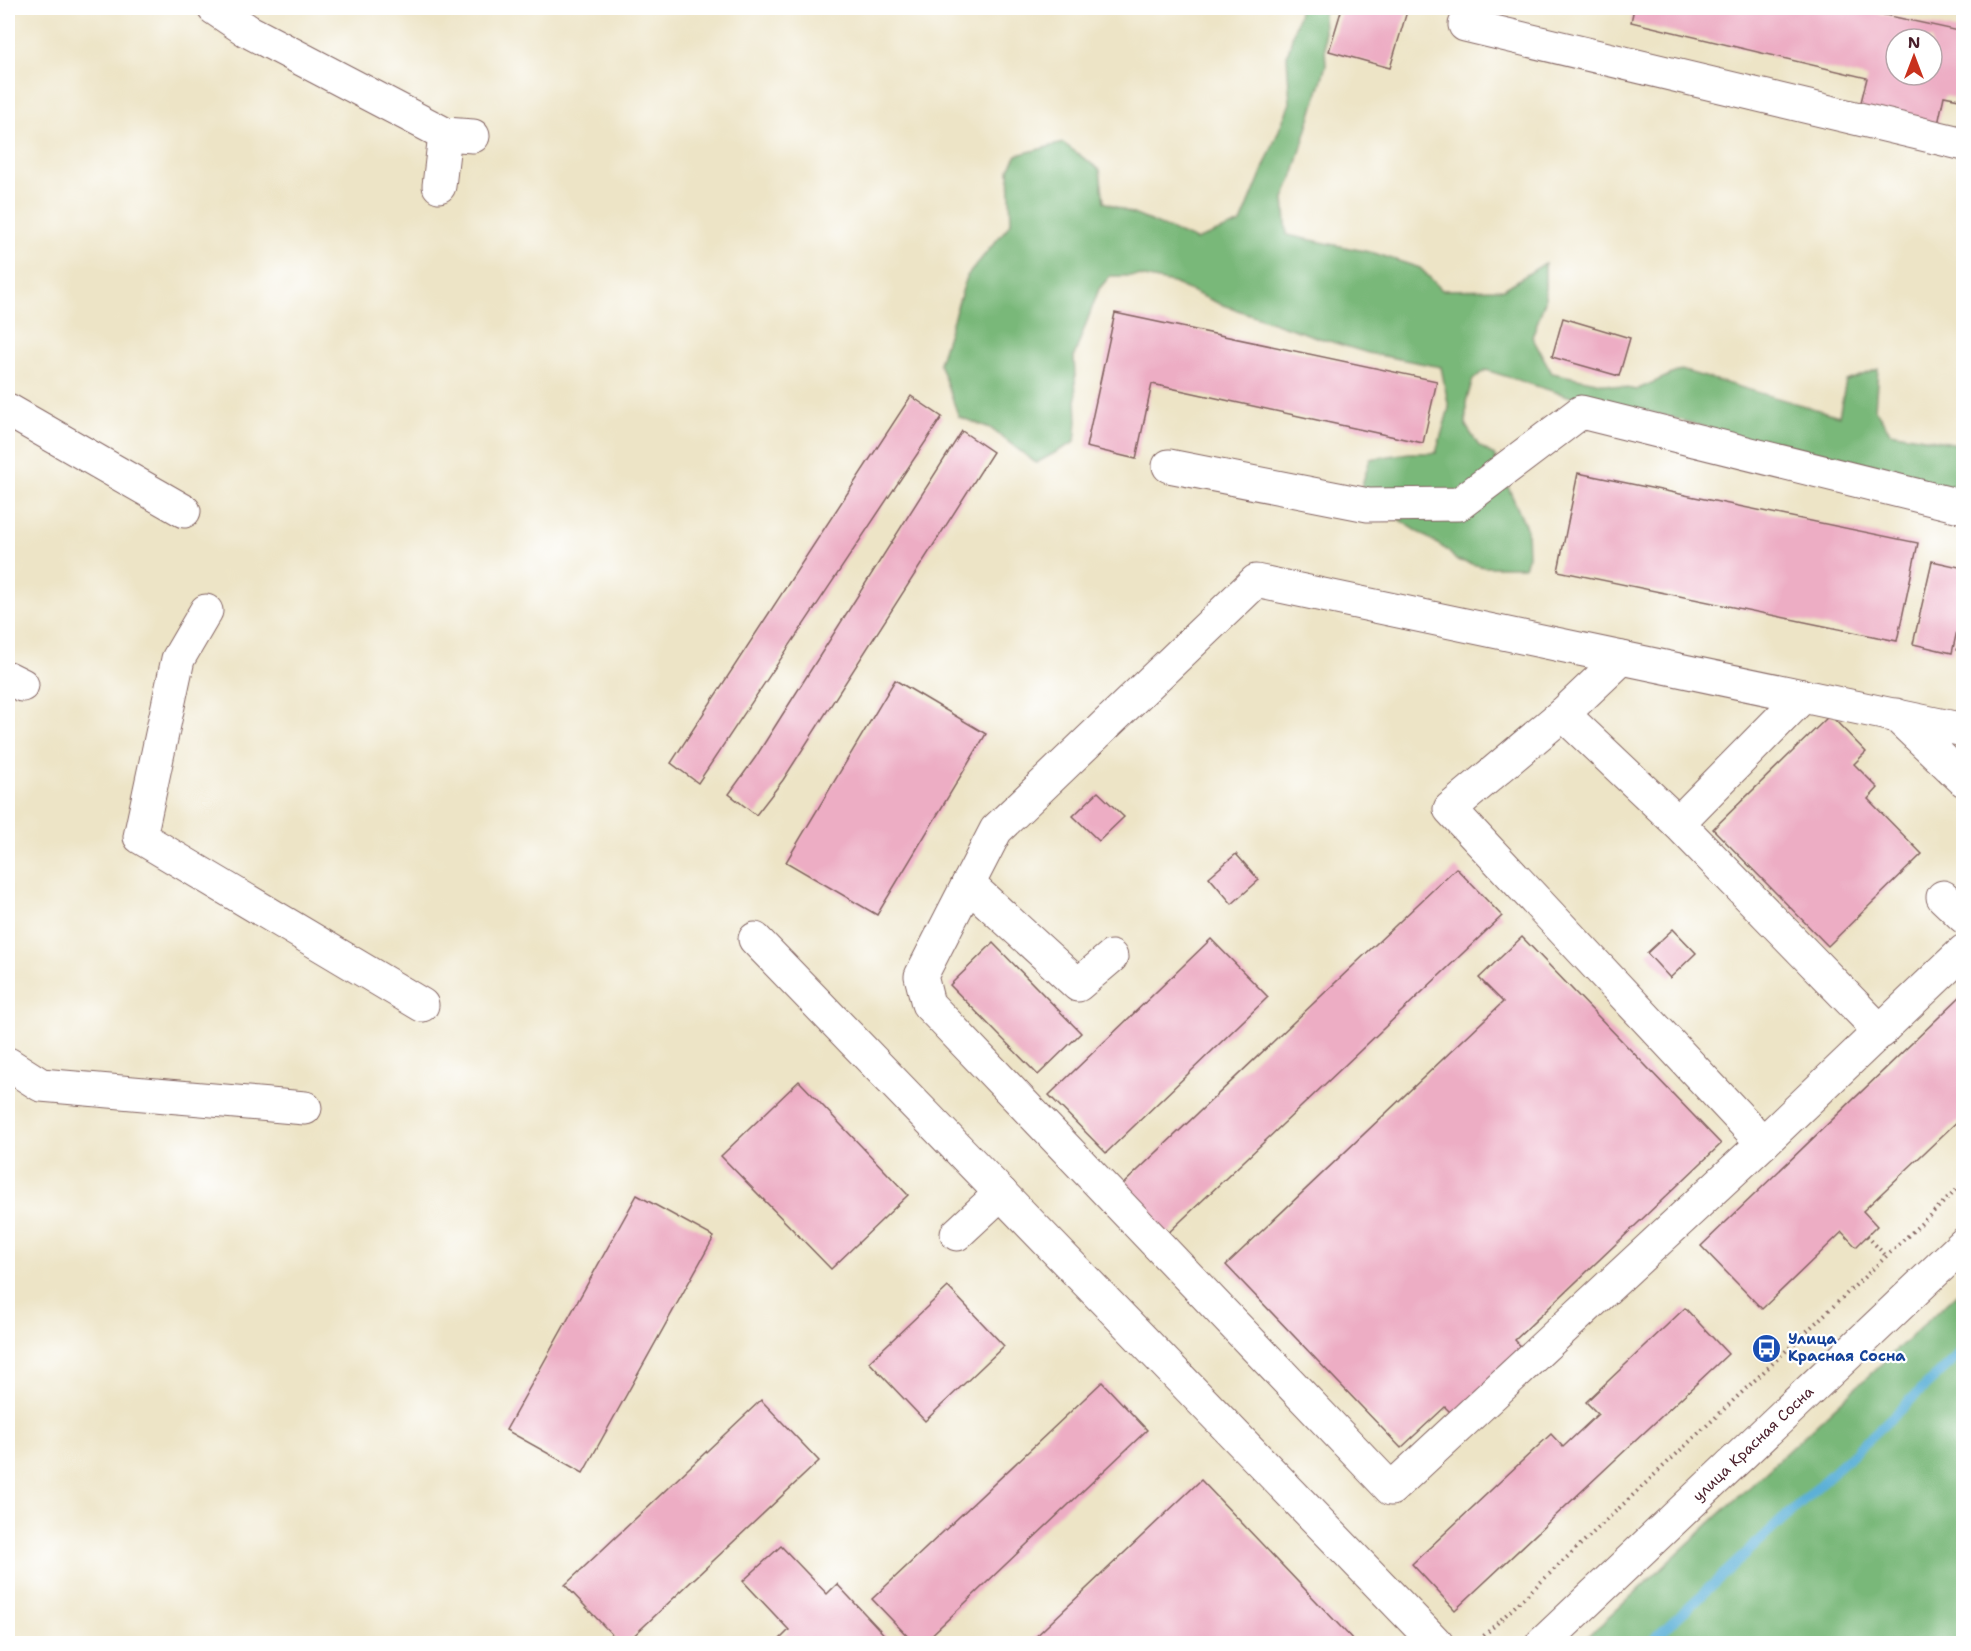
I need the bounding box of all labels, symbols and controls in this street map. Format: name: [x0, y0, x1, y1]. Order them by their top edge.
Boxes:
north arrow: [1884, 27, 1944, 87]
text: N: [1908, 32, 1920, 53]
place label: Улица Красная Сосна: [1788, 1329, 1906, 1366]
bus stop icon: Улица Красная Сосна: [1751, 1332, 1783, 1364]
street label: улица Красная Сосна: [1688, 1381, 1818, 1506]

